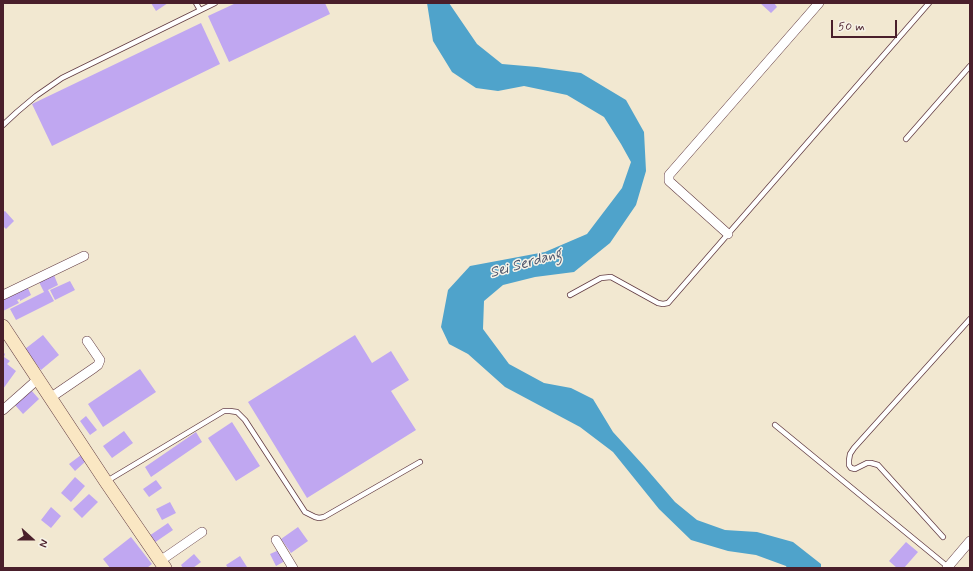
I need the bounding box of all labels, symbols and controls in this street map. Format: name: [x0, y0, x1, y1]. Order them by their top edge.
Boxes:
scale bar: [833, 12, 899, 38]
text: 50 m: [838, 19, 865, 35]
water label: Sei Serdang: [488, 245, 564, 283]
north arrow: [12, 519, 52, 559]
text: N: [35, 537, 51, 549]

